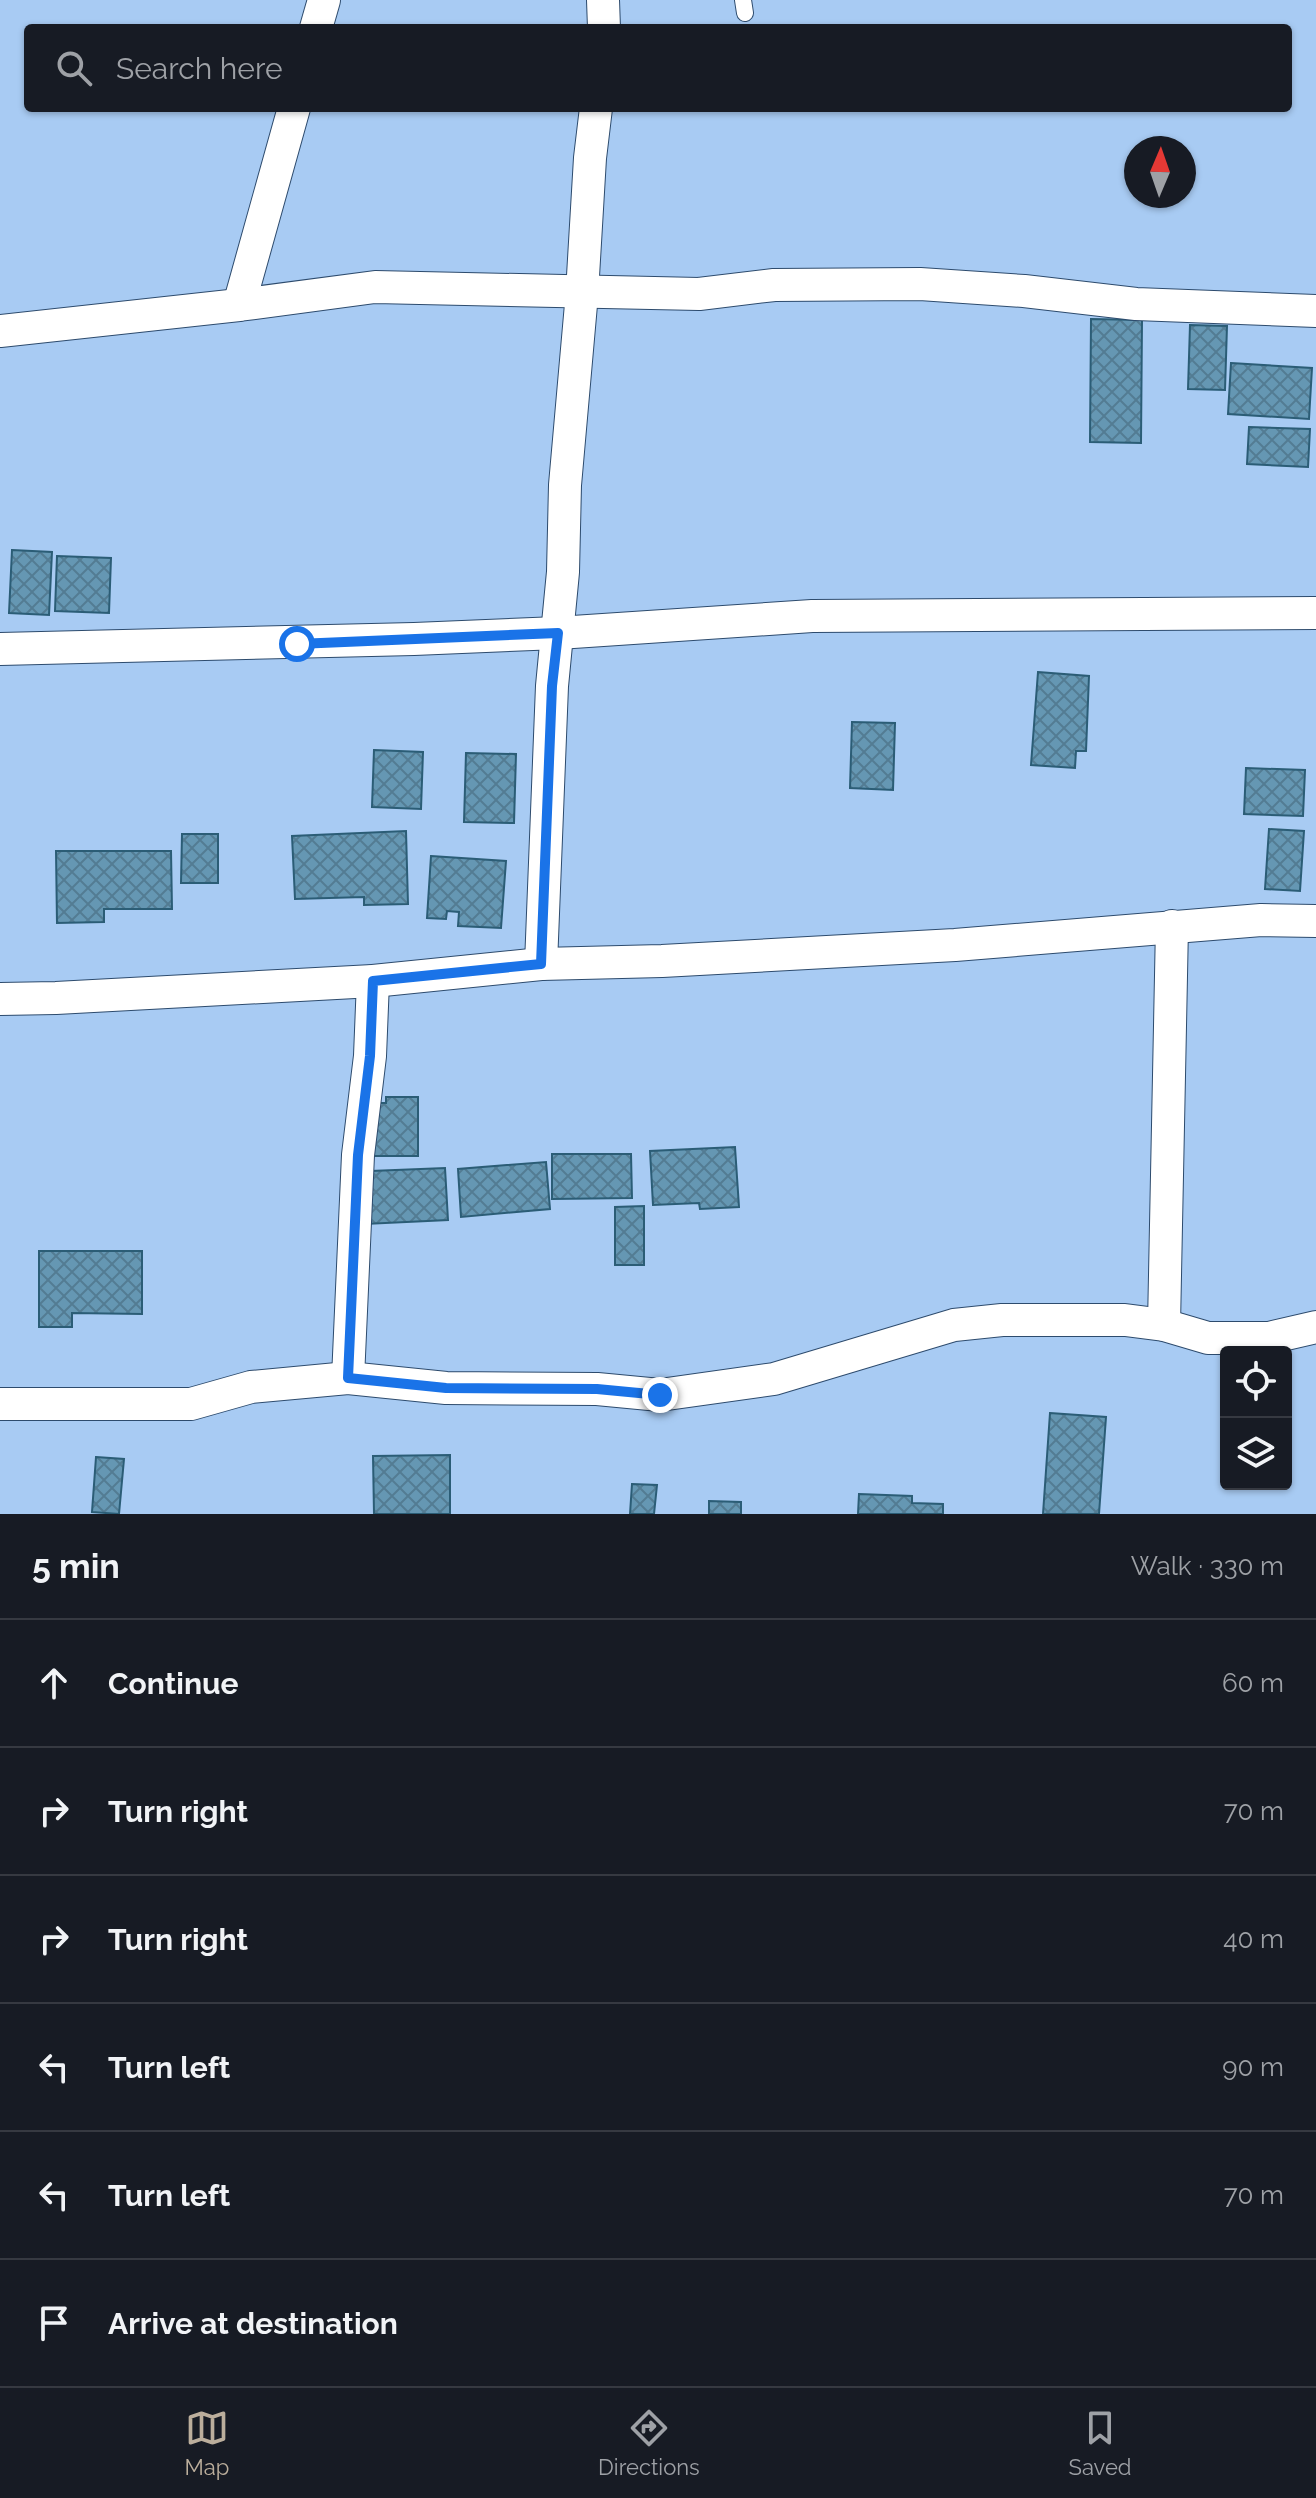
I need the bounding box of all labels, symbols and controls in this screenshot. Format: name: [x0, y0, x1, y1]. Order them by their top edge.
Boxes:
search box: [24, 24, 1292, 112]
icon: search: [52, 46, 96, 90]
text: Search here: [116, 51, 283, 86]
north arrow: [1124, 136, 1196, 208]
route start: [279, 626, 315, 662]
map controls: [1220, 1346, 1292, 1490]
button: locate: [1220, 1346, 1292, 1418]
route end: [642, 1377, 678, 1413]
button: layers: [1220, 1418, 1292, 1490]
text: 5 min: [32, 1546, 120, 1586]
text: Walk · 330 m: [1131, 1551, 1284, 1581]
icon: ahead: [32, 1661, 76, 1705]
text: Continue: [108, 1666, 239, 1701]
text: 60 m: [1222, 1668, 1284, 1698]
icon: right: [32, 1789, 76, 1833]
text: Turn right: [108, 1794, 248, 1829]
text: 70 m: [1224, 1796, 1284, 1826]
icon: right: [32, 1917, 76, 1961]
text: Turn right: [108, 1922, 248, 1957]
text: 40 m: [1223, 1924, 1284, 1954]
icon: left: [32, 2045, 76, 2089]
text: Turn left: [108, 2050, 230, 2085]
text: 90 m: [1222, 2052, 1284, 2082]
icon: left: [32, 2173, 76, 2217]
text: Turn left: [108, 2178, 230, 2213]
text: 70 m: [1224, 2180, 1284, 2210]
icon: arrive: [32, 2301, 76, 2345]
text: Arrive at destination: [108, 2306, 398, 2341]
tab: Map: [184, 2406, 229, 2480]
tab: Directions: [598, 2406, 700, 2480]
tab: Saved: [1069, 2406, 1132, 2480]

